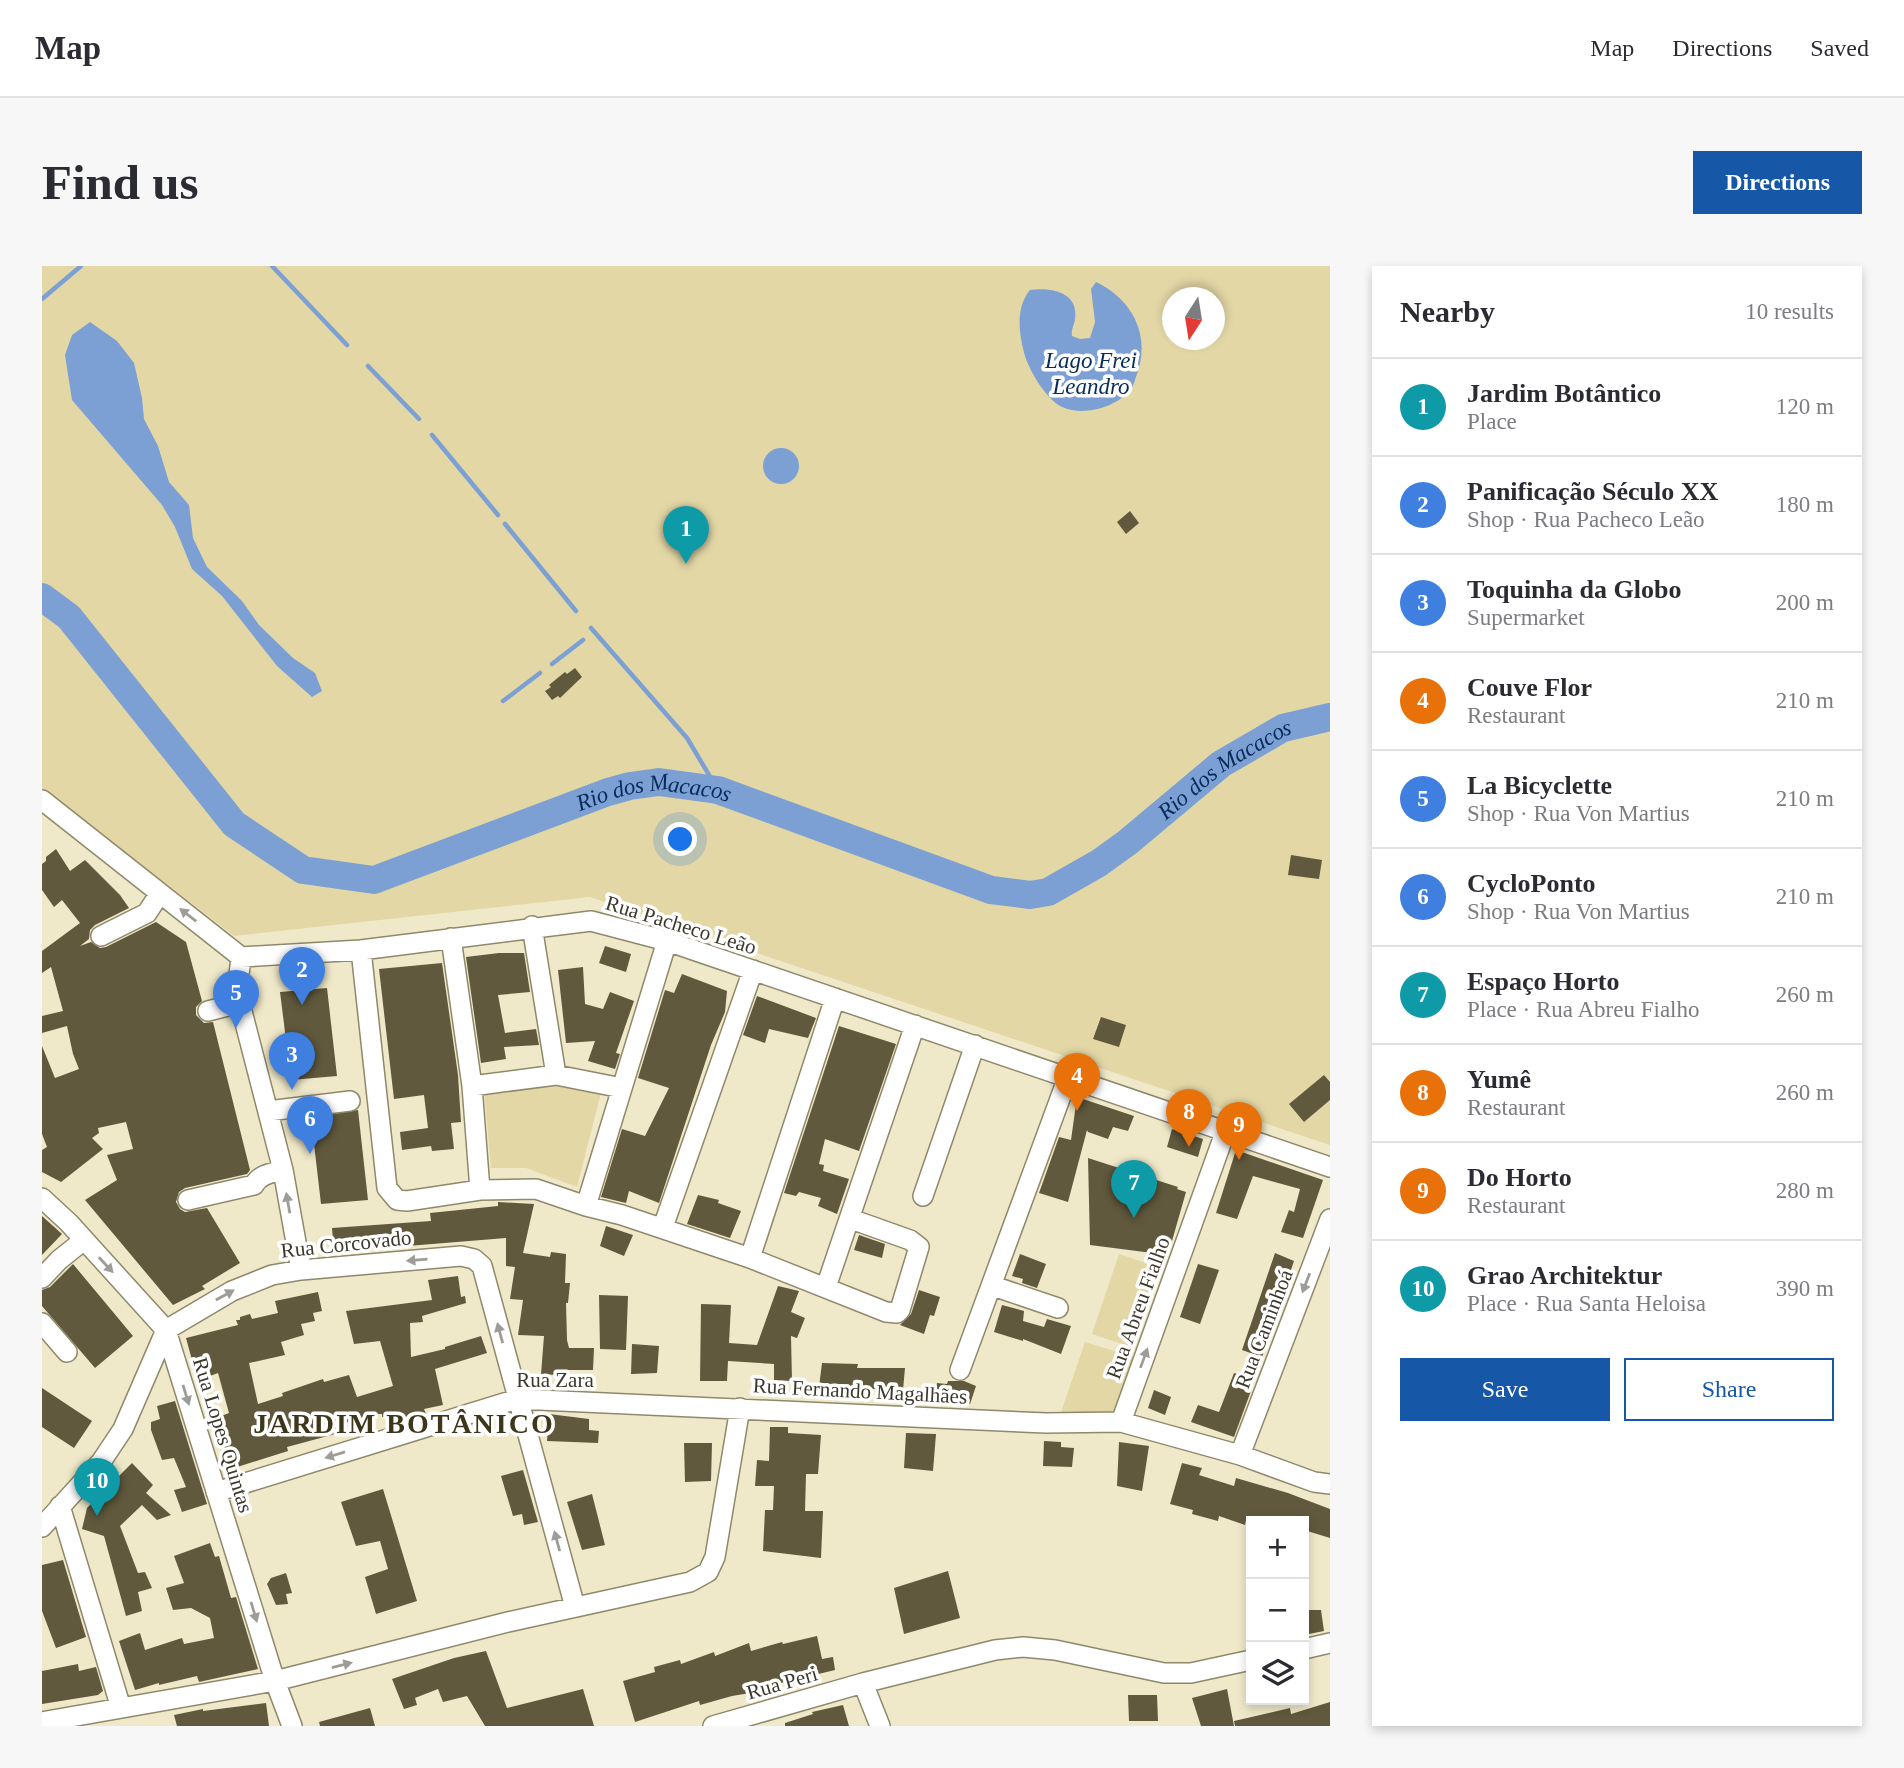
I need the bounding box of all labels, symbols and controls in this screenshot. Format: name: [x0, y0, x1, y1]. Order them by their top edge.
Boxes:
text: Map: [35, 30, 101, 66]
text: Map: [1590, 35, 1634, 61]
text: Directions: [1672, 35, 1772, 61]
text: Saved: [1810, 35, 1869, 61]
button: Directions: [1693, 151, 1862, 214]
text: Find us: [42, 155, 199, 210]
north arrow: [1162, 287, 1225, 350]
text: Nearby: [1400, 295, 1495, 328]
text: 10 results: [1745, 299, 1834, 324]
water label: Lago Frei Leandro: [1044, 348, 1137, 399]
text: Jardim Botântico: [1467, 379, 1661, 408]
text: 1: [1417, 394, 1429, 419]
text: 120 m: [1776, 394, 1834, 419]
text: Place: [1467, 409, 1517, 434]
text: Panificação Século XX: [1467, 477, 1718, 506]
text: 2: [1417, 492, 1429, 517]
text: 180 m: [1776, 492, 1834, 517]
pin: 1: [663, 506, 709, 564]
text: Shop · Rua Pacheco Leão: [1467, 507, 1705, 532]
text: Toquinha da Globo: [1467, 575, 1681, 604]
text: 3: [1417, 590, 1429, 615]
text: 200 m: [1776, 590, 1834, 615]
text: Supermarket: [1467, 605, 1585, 630]
text: Couve Flor: [1467, 673, 1592, 702]
text: 4: [1417, 688, 1429, 713]
text: 210 m: [1776, 688, 1834, 713]
text: Restaurant: [1467, 703, 1565, 728]
water label: Rio dos Macacos: [1152, 715, 1294, 825]
water label: Rio dos Macacos: [572, 769, 735, 816]
text: La Bicyclette: [1467, 771, 1612, 800]
text: 5: [1417, 786, 1429, 811]
text: 210 m: [1776, 786, 1834, 811]
text: Shop · Rua Von Martius: [1467, 801, 1690, 826]
your location: [663, 822, 697, 856]
text: CycloPonto: [1467, 869, 1596, 898]
text: 6: [1417, 884, 1429, 909]
text: 210 m: [1776, 884, 1834, 909]
street label: Rua Pacheco Leão: [603, 891, 759, 959]
text: Shop · Rua Von Martius: [1467, 899, 1690, 924]
one-way arrow: [179, 907, 197, 922]
pin: 2: [279, 947, 325, 1005]
text: Espaço Horto: [1467, 967, 1619, 996]
pin: 5: [213, 970, 259, 1028]
text: 7: [1417, 982, 1429, 1007]
text: 260 m: [1776, 982, 1834, 1007]
text: Place · Rua Abreu Fialho: [1467, 997, 1700, 1022]
pin: 3: [269, 1032, 315, 1090]
pin: 4: [1054, 1053, 1100, 1111]
text: Yumê: [1467, 1065, 1531, 1094]
text: 8: [1417, 1080, 1429, 1105]
text: 260 m: [1776, 1080, 1834, 1105]
pin: 8: [1166, 1089, 1212, 1147]
text: Restaurant: [1467, 1095, 1565, 1120]
pin: 6: [287, 1096, 333, 1154]
pin: 9: [1216, 1102, 1262, 1160]
pin: 7: [1111, 1160, 1157, 1218]
text: Do Horto: [1467, 1163, 1572, 1192]
text: 9: [1417, 1178, 1429, 1203]
text: 280 m: [1776, 1178, 1834, 1203]
one-way arrow: [283, 1192, 294, 1214]
text: Restaurant: [1467, 1193, 1565, 1218]
street label: Rua Corcovado: [279, 1225, 413, 1263]
street label: Rua Abreu Fialho: [1101, 1234, 1175, 1382]
one-way arrow: [406, 1255, 428, 1266]
one-way arrow: [98, 1256, 114, 1274]
text: Grao Architektur: [1467, 1261, 1662, 1290]
street label: Rua Caminhoá: [1230, 1266, 1298, 1392]
one-way arrow: [1300, 1272, 1311, 1293]
text: 10: [1412, 1276, 1435, 1301]
text: 390 m: [1776, 1276, 1834, 1301]
one-way arrow: [215, 1289, 235, 1301]
text: Place · Rua Santa Heloisa: [1467, 1291, 1706, 1316]
one-way arrow: [494, 1322, 505, 1344]
one-way arrow: [1139, 1347, 1150, 1368]
street label: Rua Lopes Quintas: [188, 1355, 258, 1515]
button: Save: [1400, 1358, 1610, 1421]
button: Share: [1624, 1358, 1834, 1421]
street label: Rua Zara: [516, 1368, 594, 1392]
street label: Rua Fernando Magalhães: [752, 1373, 968, 1409]
one-way arrow: [182, 1385, 192, 1406]
district label: JARDIM BOTÂNICO: [253, 1408, 555, 1439]
one-way arrow: [324, 1451, 345, 1461]
pin: 10: [74, 1458, 120, 1516]
map controls: [1246, 1516, 1309, 1705]
button: +: [1246, 1516, 1309, 1579]
one-way arrow: [551, 1530, 561, 1551]
button: −: [1246, 1579, 1309, 1642]
one-way arrow: [249, 1602, 259, 1623]
button: layers: [1246, 1642, 1309, 1705]
one-way arrow: [331, 1659, 353, 1670]
street label: Rua Peri: [744, 1661, 821, 1705]

